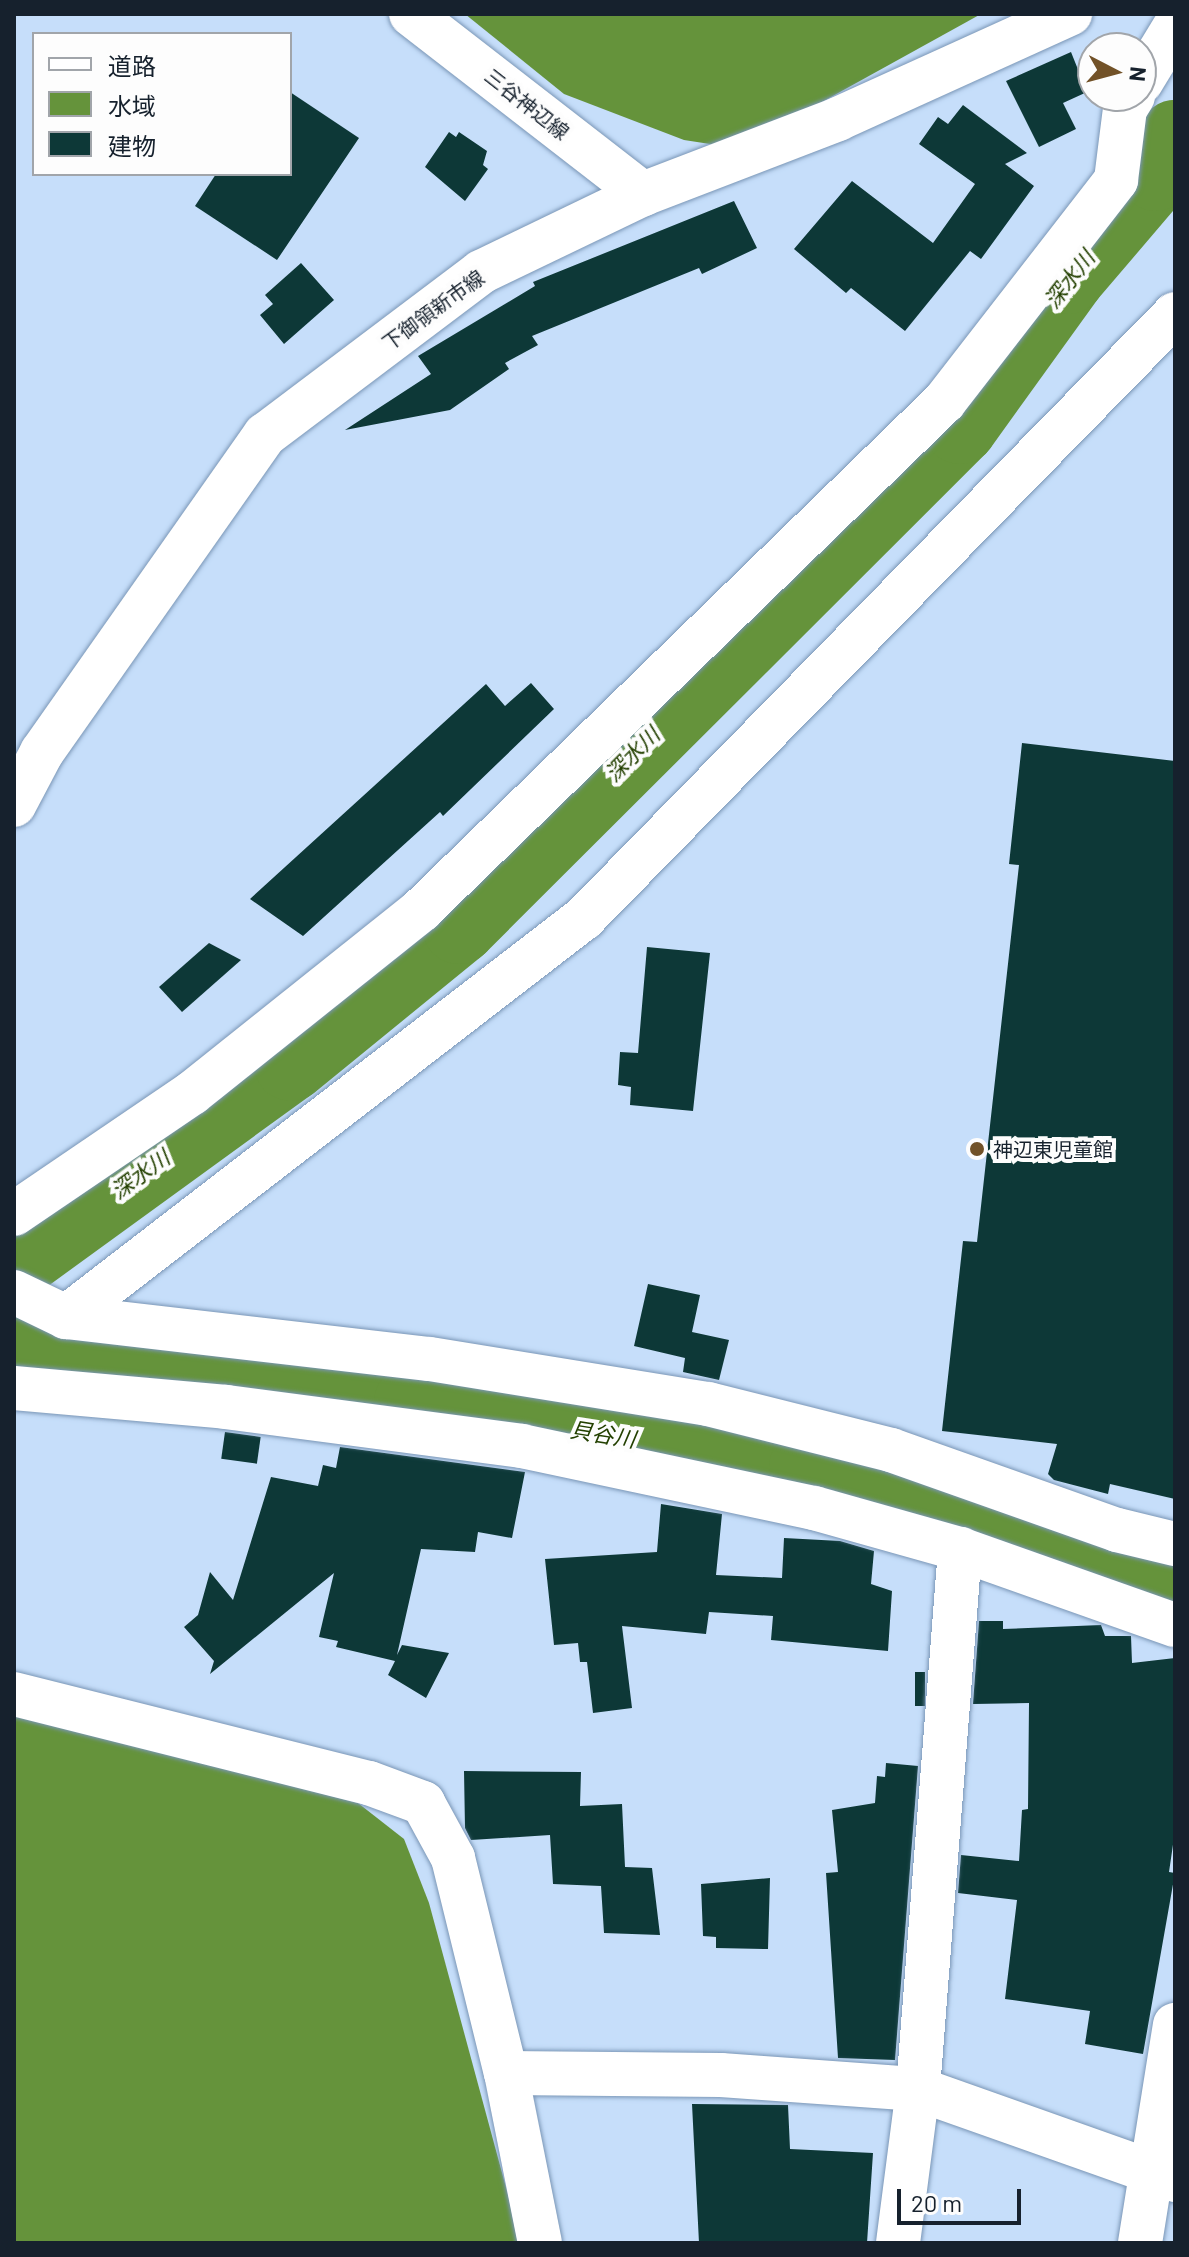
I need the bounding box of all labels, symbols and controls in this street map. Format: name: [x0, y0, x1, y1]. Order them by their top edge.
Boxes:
legend: [32, 32, 292, 176]
north arrow: [1077, 32, 1157, 112]
text: 道路: [108, 51, 156, 80]
street label: 三谷神辺線: [480, 64, 574, 144]
text: N: [1125, 66, 1153, 83]
text: 水域: [108, 91, 156, 120]
text: 建物: [108, 131, 156, 160]
water label: 深水川: [1038, 245, 1100, 313]
street label: 下御領新市線: [377, 265, 489, 355]
water label: 深水川: [599, 721, 665, 787]
place label: 神辺東児童館: [993, 1137, 1113, 1161]
marker: 神辺東児童館: [968, 1140, 986, 1158]
water label: 深水川: [106, 1144, 174, 1204]
water label: 貝谷川: [568, 1416, 638, 1452]
scale bar: [901, 2173, 1025, 2223]
text: 20 m: [911, 2188, 962, 2217]

